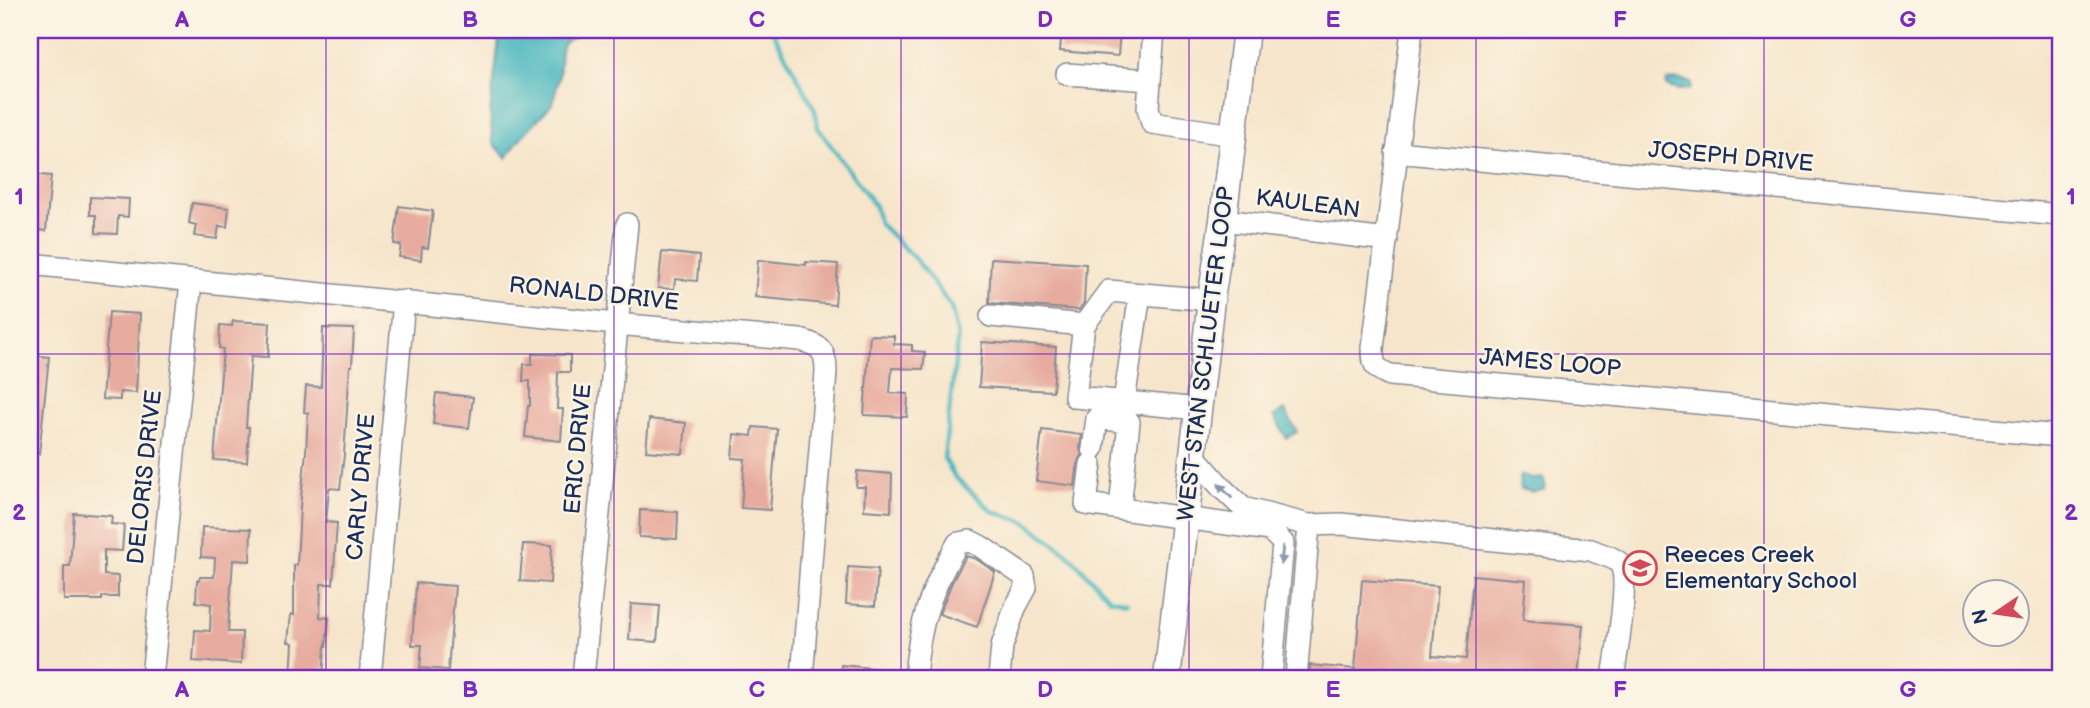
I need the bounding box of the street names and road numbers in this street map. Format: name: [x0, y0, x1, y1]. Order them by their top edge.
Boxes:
street label: JOSEPH DRIVE: [1647, 136, 1815, 178]
street label: KAULEAN: [1254, 184, 1362, 224]
street label: WEST STAN SCHLUETER LOOP: [1172, 185, 1240, 523]
street label: RONALD DRIVE: [507, 271, 681, 317]
street label: JAMES LOOP: [1478, 343, 1622, 383]
street label: ERIC DRIVE: [558, 383, 598, 515]
street label: DELORIS DRIVE: [122, 388, 168, 566]
street label: CARLY DRIVE: [341, 412, 381, 562]

